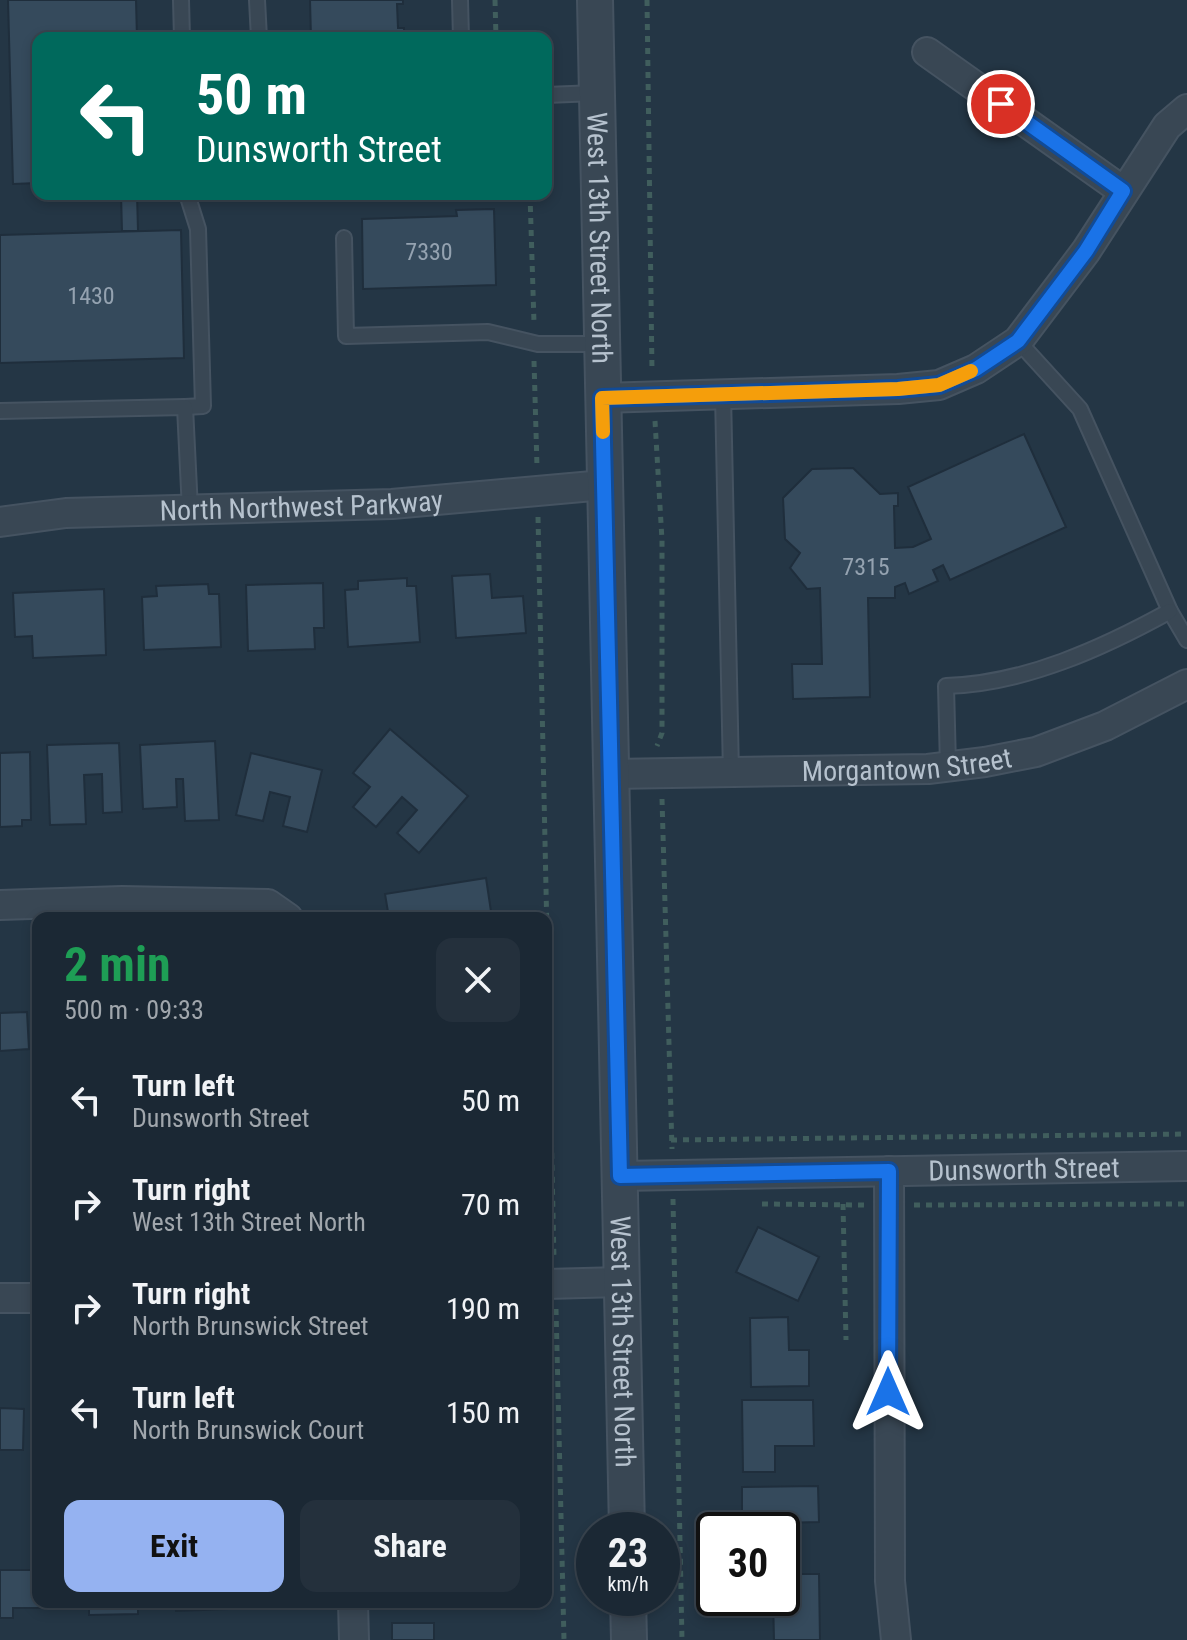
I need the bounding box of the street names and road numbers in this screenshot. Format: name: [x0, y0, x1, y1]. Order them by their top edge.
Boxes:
street label: West 13th Street North: [580, 112, 619, 364]
street label: North Northwest Parkway: [159, 483, 445, 527]
street label: Morgantown Street: [802, 741, 1014, 788]
street label: Dunsworth Street: [928, 1151, 1120, 1188]
street label: West 13th Street North: [603, 1215, 642, 1468]

